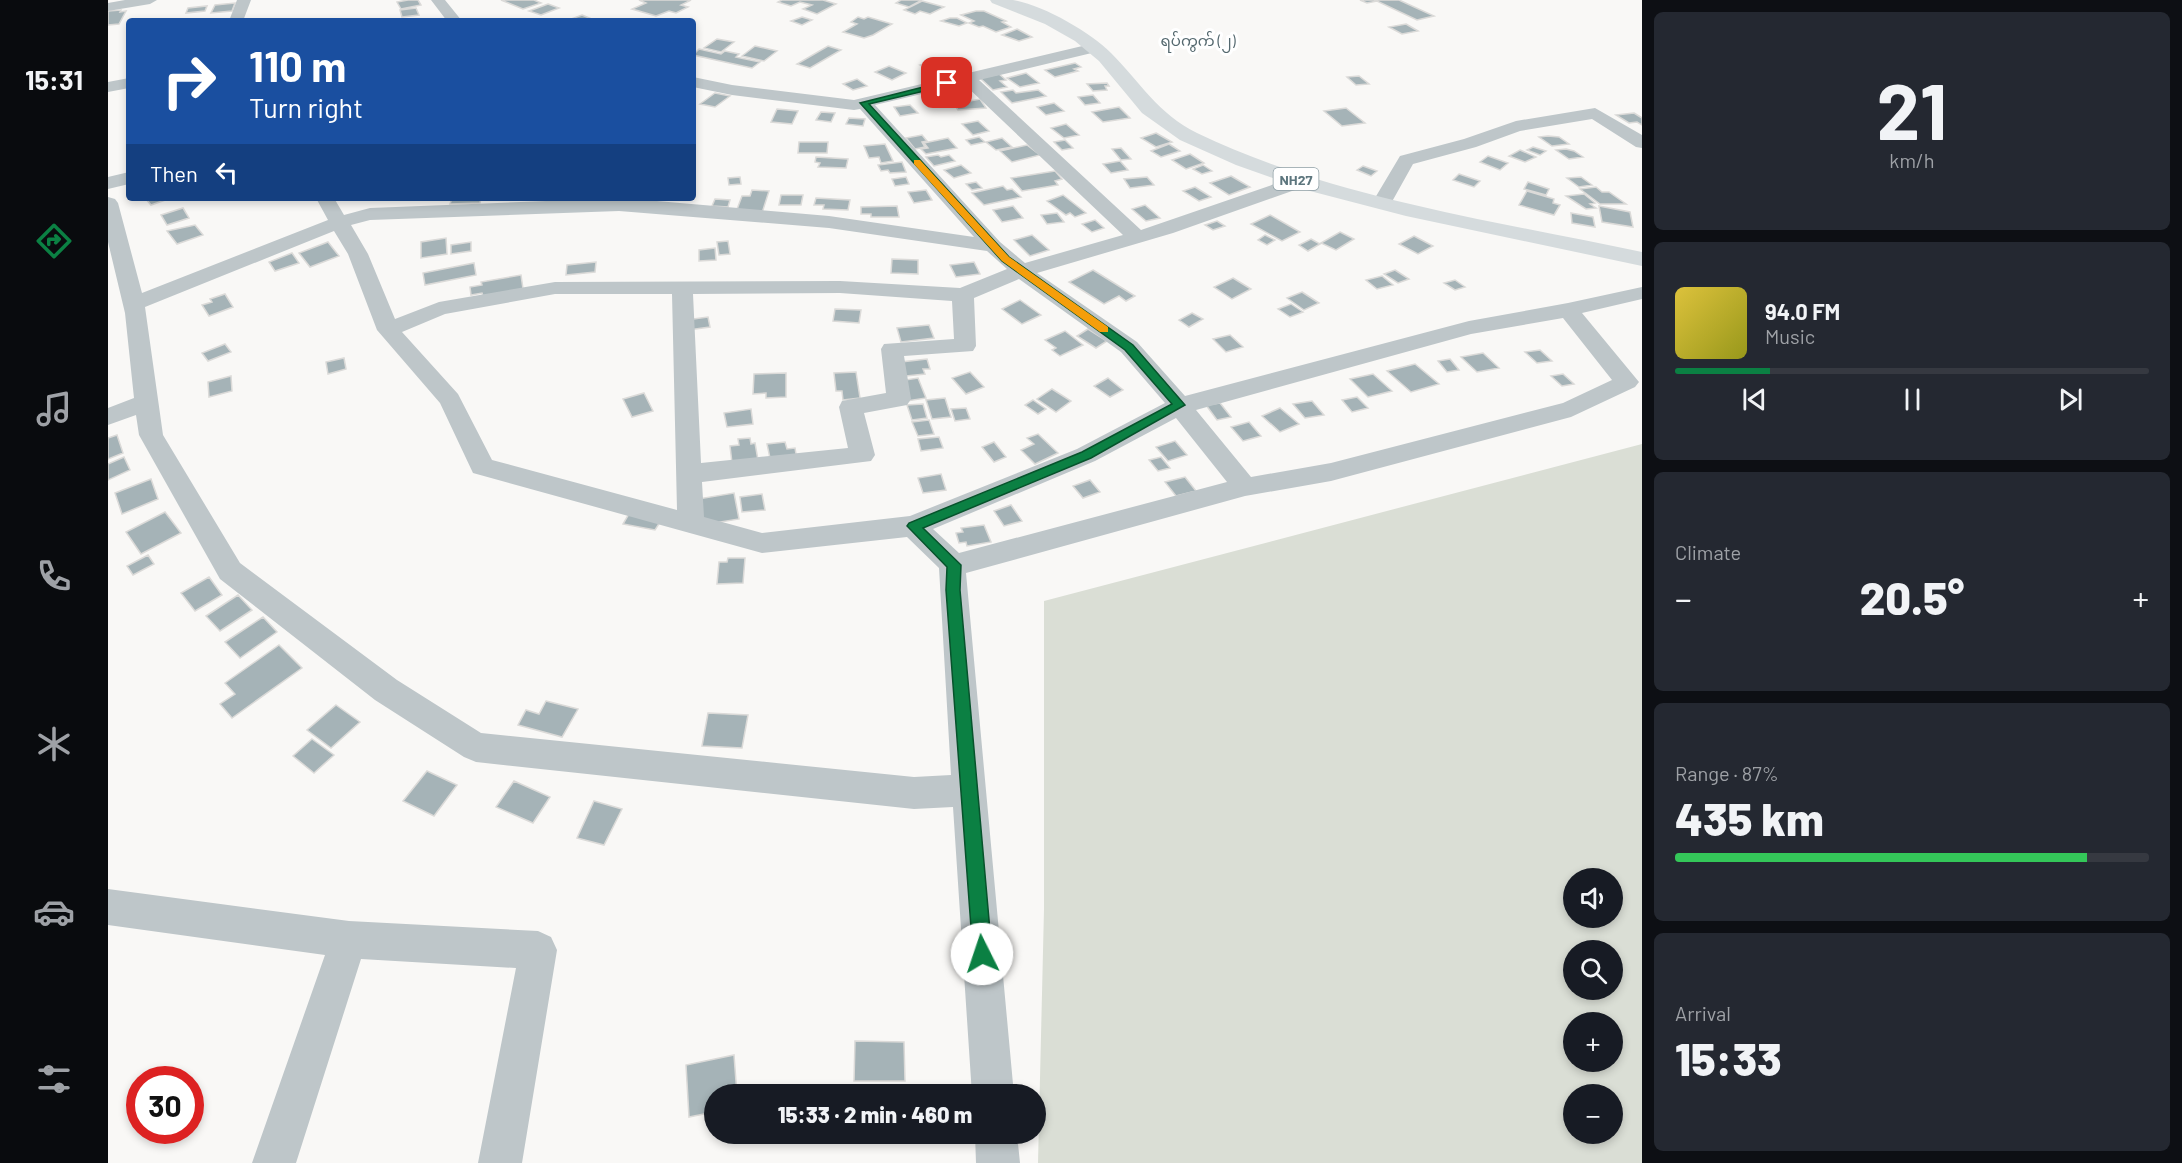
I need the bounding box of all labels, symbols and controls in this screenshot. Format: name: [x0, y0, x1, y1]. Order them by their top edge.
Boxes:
district label: ရပ်ကွက် (၂): [1160, 31, 1236, 53]
text: 110 m: [249, 40, 346, 90]
icon: right: [150, 42, 228, 120]
pin: [921, 57, 972, 108]
text: 21: [1877, 62, 1947, 156]
text: 15:31: [25, 63, 83, 95]
icon: arrive: [930, 66, 963, 99]
text: Turn right: [249, 91, 363, 123]
text: km/h: [1889, 148, 1935, 172]
icon: left: [210, 156, 243, 189]
text: Then: [150, 160, 198, 186]
road number: NH27: [1274, 168, 1318, 190]
icon: directions: [33, 220, 75, 262]
text: 94.0 FM: [1765, 298, 1840, 324]
text: Music: [1765, 324, 1815, 348]
icon: previous: [1738, 383, 1771, 416]
icon: pause: [1896, 383, 1929, 416]
icon: next: [2054, 383, 2087, 416]
icon: music: [33, 388, 75, 430]
text: Climate: [1675, 540, 1741, 564]
icon: phone: [33, 555, 75, 597]
text: 20.5°: [1860, 570, 1964, 624]
text: −: [1675, 578, 1692, 618]
text: +: [2133, 578, 2149, 618]
icon: climate: [33, 723, 75, 765]
text: Range · 87%: [1675, 761, 1779, 785]
text: 435 km: [1675, 791, 1824, 845]
map controls: [1563, 868, 1623, 1144]
button: sound: [1563, 868, 1623, 928]
icon: car: [33, 891, 75, 933]
position arrow: [950, 922, 1014, 986]
button: search: [1563, 940, 1623, 1000]
text: Arrival: [1675, 1001, 1731, 1025]
button: +: [1563, 1012, 1623, 1072]
text: 15:33: [1675, 1031, 1782, 1085]
icon: filters: [33, 1058, 75, 1100]
speed limit sign: 30: [126, 1066, 204, 1144]
button: −: [1563, 1084, 1623, 1144]
text: 15:33 · 2 min · 460 m: [778, 1101, 972, 1127]

